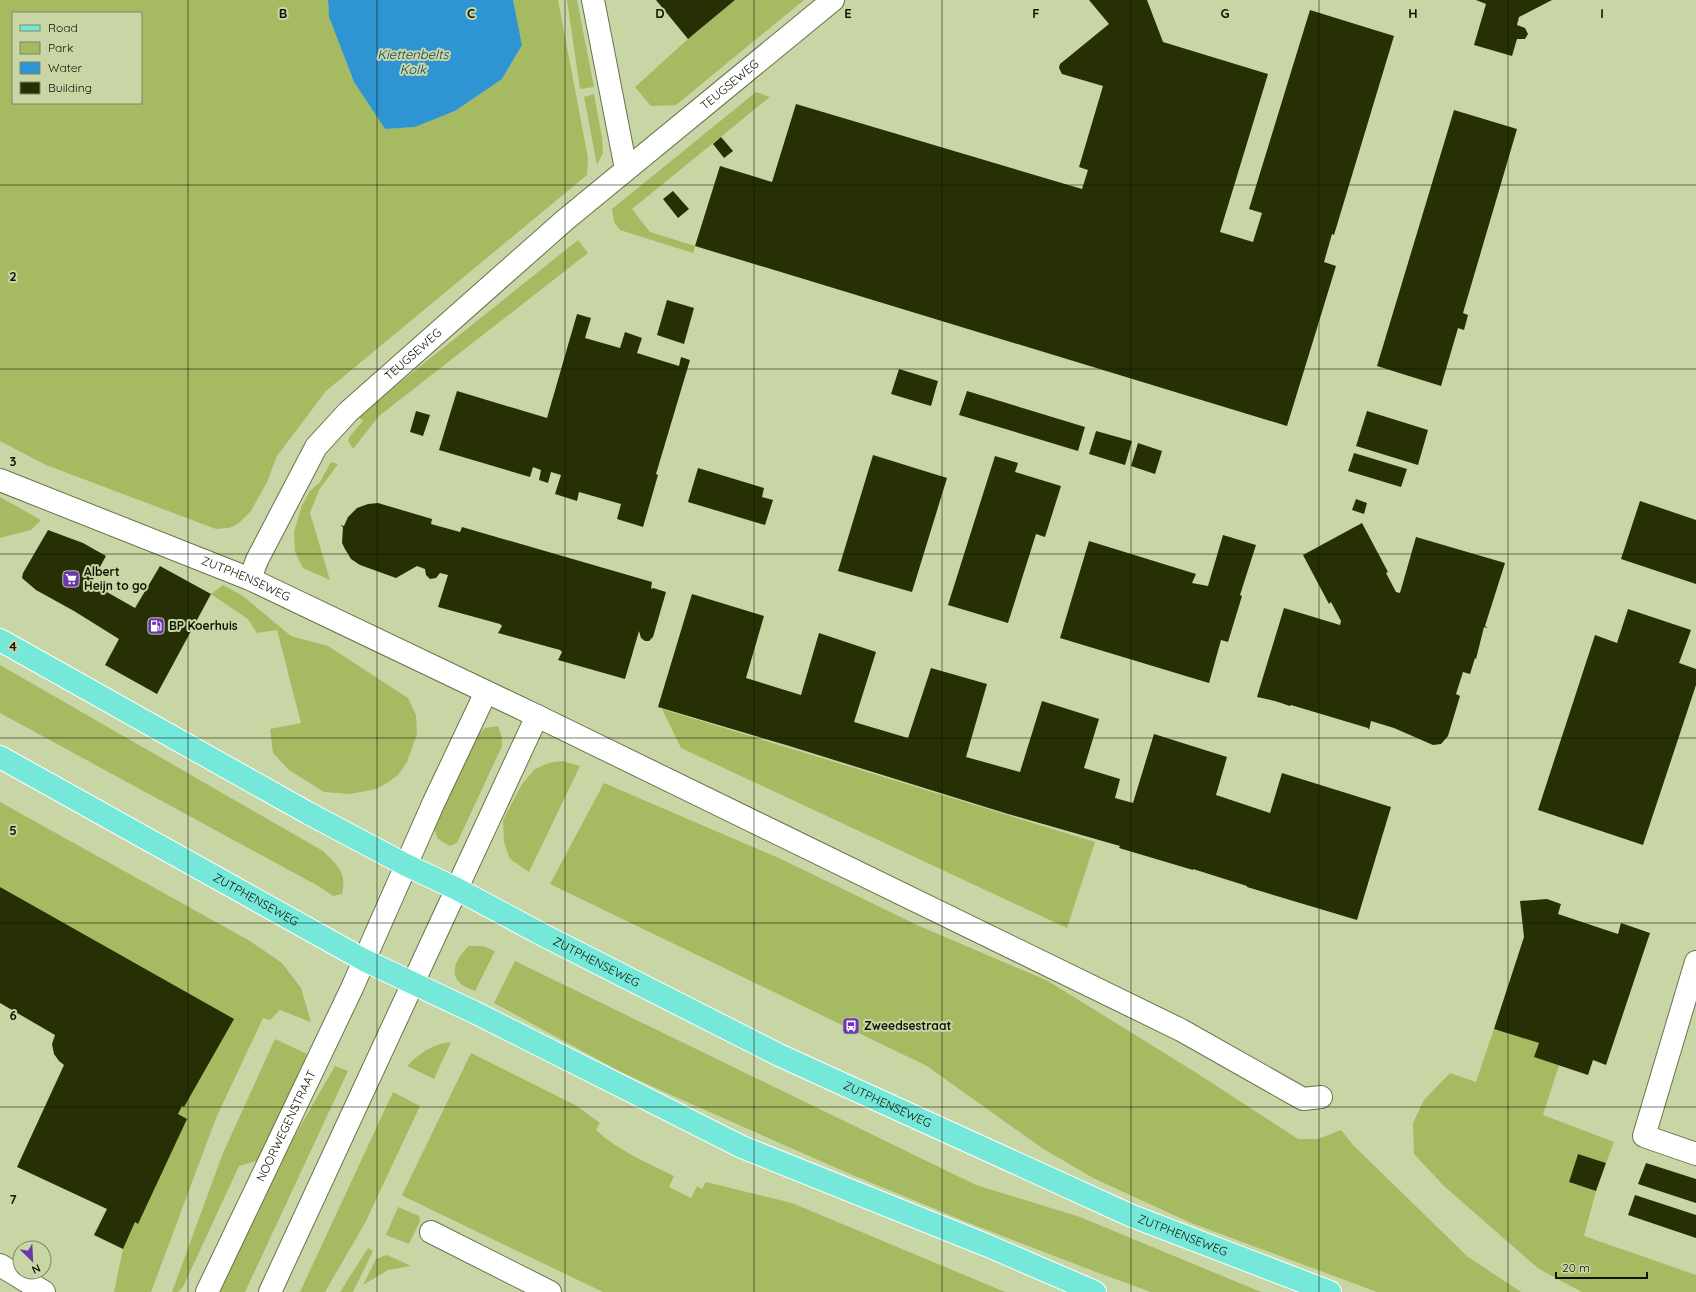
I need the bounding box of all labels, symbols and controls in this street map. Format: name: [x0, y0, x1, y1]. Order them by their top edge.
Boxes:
text: B: [279, 5, 287, 21]
text: C: [467, 5, 475, 21]
text: D: [655, 5, 665, 21]
text: E: [844, 5, 852, 21]
text: F: [1032, 5, 1040, 21]
text: G: [1220, 5, 1230, 21]
text: H: [1408, 5, 1418, 21]
text: I: [1600, 5, 1604, 21]
legend: [12, 12, 142, 104]
text: Road: [48, 20, 78, 35]
text: Park: [48, 40, 73, 55]
water label: Kiettenbelts Kolk: [377, 46, 450, 77]
street label: TEUGSEWEG: [697, 56, 762, 113]
text: Water: [48, 60, 83, 75]
text: Building: [48, 80, 92, 95]
text: 2: [9, 268, 17, 284]
street label: TEUGSEWEG: [381, 325, 444, 383]
text: 3: [10, 453, 17, 469]
street label: ZUTPHENSEWEG: [200, 553, 293, 604]
place label: Albert Heijn to go: [84, 564, 147, 593]
supermarket icon: Albert Heijn to go: [61, 569, 81, 589]
fuel station icon: BP Koerhuis: [146, 616, 166, 636]
place label: BP Koerhuis: [169, 618, 238, 633]
text: 4: [9, 638, 17, 654]
text: 5: [9, 822, 17, 838]
street label: ZUTPHENSEWEG: [211, 870, 301, 929]
street label: ZUTPHENSEWEG: [551, 933, 642, 990]
text: 6: [9, 1007, 17, 1023]
bus stop icon: Zweedsestraat: [841, 1016, 861, 1036]
place label: Zweedsestraat: [864, 1018, 952, 1033]
street label: NOORWEGENSTRAAT: [253, 1068, 319, 1184]
street label: ZUTPHENSEWEG: [841, 1077, 934, 1131]
text: 7: [9, 1191, 17, 1207]
street label: ZUTPHENSEWEG: [1136, 1211, 1230, 1259]
north arrow: [12, 1240, 52, 1280]
scale bar: [1556, 1254, 1647, 1280]
text: 20 m: [1562, 1260, 1590, 1275]
text: N: [30, 1261, 43, 1277]

